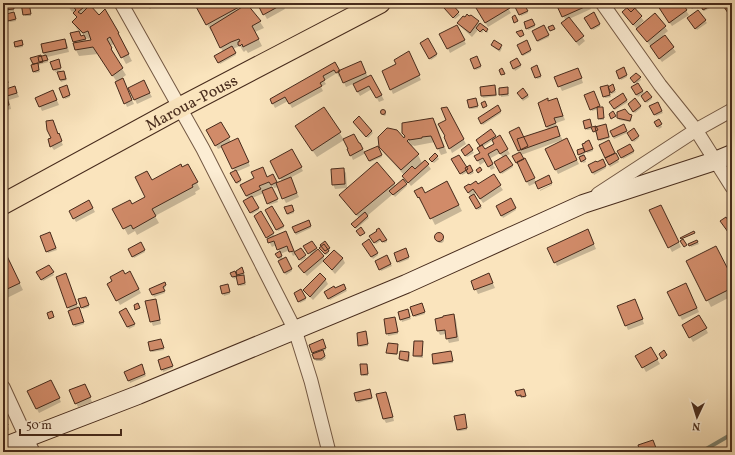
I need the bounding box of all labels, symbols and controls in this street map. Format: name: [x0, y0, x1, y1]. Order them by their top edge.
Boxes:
street label: Maroua-Pouss: [142, 70, 242, 137]
north arrow: [677, 397, 717, 437]
scale bar: [20, 411, 121, 437]
text: 50 m: [26, 418, 52, 434]
text: N: [692, 418, 701, 433]

